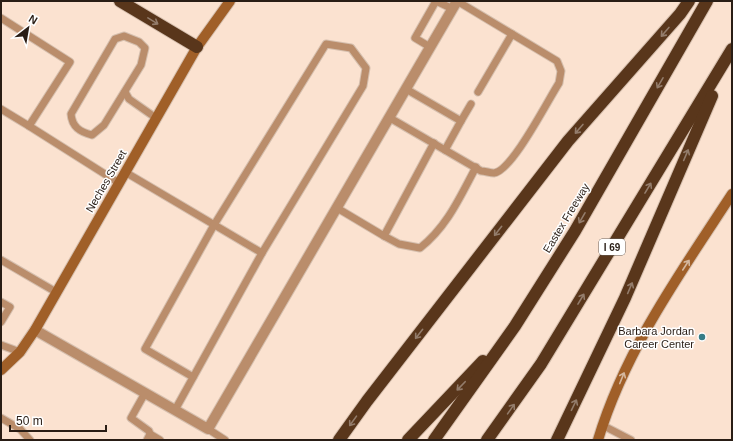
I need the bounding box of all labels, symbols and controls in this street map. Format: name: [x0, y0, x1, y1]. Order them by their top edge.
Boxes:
north arrow: [8, 8, 48, 48]
text: N: [27, 12, 40, 27]
one-way arrow: [147, 17, 158, 25]
one-way arrow: [660, 26, 669, 37]
one-way arrow: [655, 77, 663, 89]
one-way arrow: [574, 124, 583, 134]
street label: Neches Street: [83, 148, 129, 214]
one-way arrow: [683, 150, 691, 162]
street label: Eastex Freeway: [541, 181, 592, 255]
one-way arrow: [645, 182, 653, 194]
one-way arrow: [578, 212, 586, 223]
one-way arrow: [494, 226, 503, 237]
road number: I 69: [599, 239, 625, 255]
one-way arrow: [682, 260, 690, 271]
one-way arrow: [627, 282, 634, 294]
one-way arrow: [577, 293, 585, 305]
place label: Barbara Jordan Career Center: [618, 325, 694, 350]
one-way arrow: [415, 329, 423, 340]
marker: Barbara Jordan Career Center: [697, 332, 707, 342]
one-way arrow: [618, 372, 626, 384]
one-way arrow: [456, 381, 465, 391]
one-way arrow: [571, 399, 578, 411]
one-way arrow: [507, 403, 515, 414]
scale bar: [10, 407, 106, 433]
text: 50 m: [16, 414, 43, 428]
one-way arrow: [349, 415, 357, 426]

